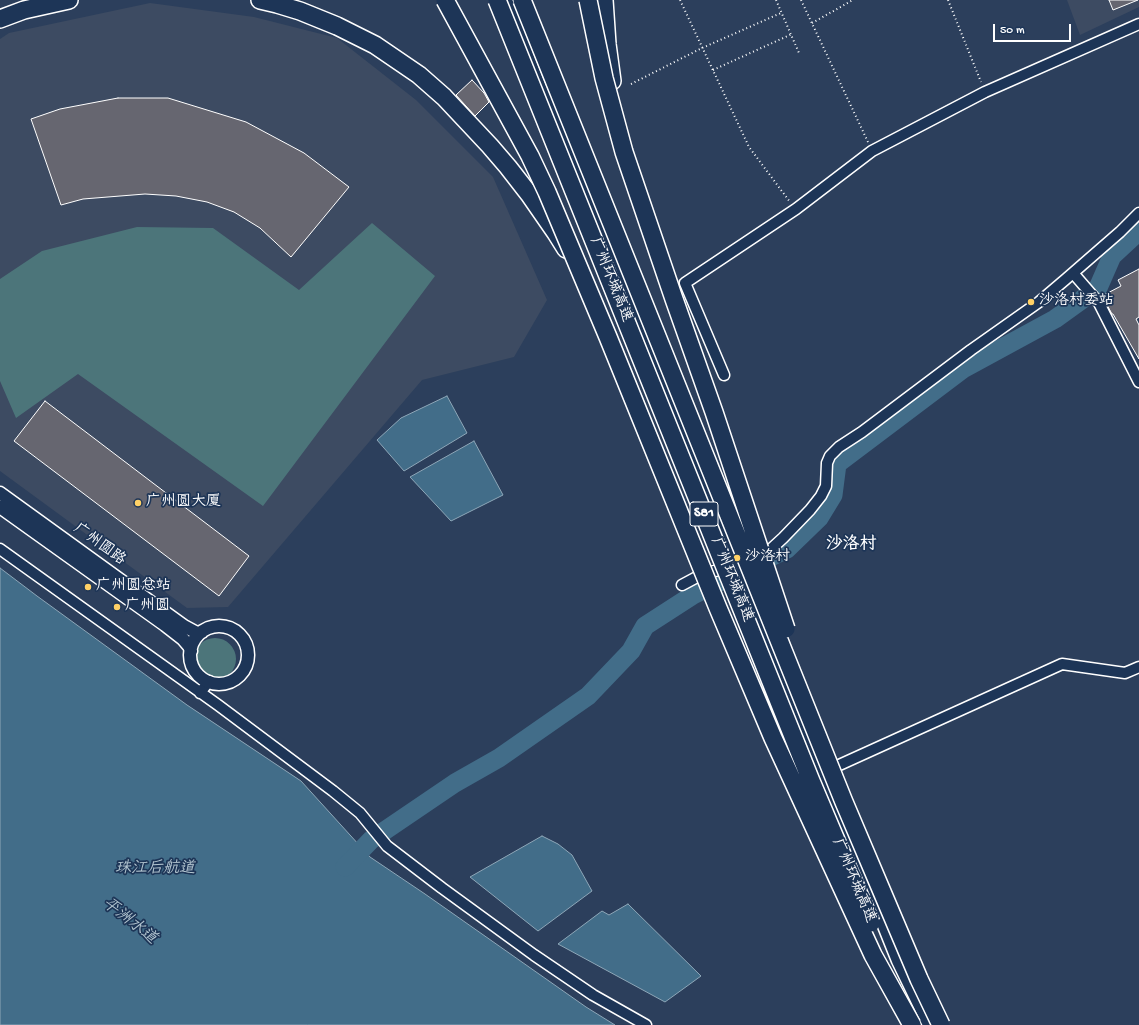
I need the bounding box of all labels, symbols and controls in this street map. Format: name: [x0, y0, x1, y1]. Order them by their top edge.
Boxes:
scale bar: [995, 16, 1073, 42]
text: 50 m: [1000, 24, 1025, 38]
street label: 广州环城高速: [585, 235, 635, 325]
place label: 沙洛村委站: [1039, 293, 1114, 311]
marker: 沙洛村委站: [1026, 297, 1036, 307]
place label: 广州圆大厦: [146, 494, 221, 512]
marker: 广州圆大厦: [133, 498, 143, 508]
road number: S81: [690, 502, 718, 526]
street label: 广州圆路: [69, 520, 129, 570]
street label: 广州环城高速: [706, 535, 756, 625]
district label: 沙洛村: [826, 535, 876, 555]
place label: 沙洛村: [745, 549, 790, 567]
marker: 沙洛村: [732, 553, 742, 563]
place label: 广州圆总站: [96, 578, 171, 596]
marker: 广州圆总站: [83, 582, 93, 592]
place label: 广州圆: [125, 598, 170, 616]
marker: 广州圆: [112, 602, 122, 612]
street label: 广州环城高速: [827, 836, 879, 926]
water label: 珠江后航道: [115, 860, 195, 880]
water label: 平洲水道: [98, 895, 160, 949]

